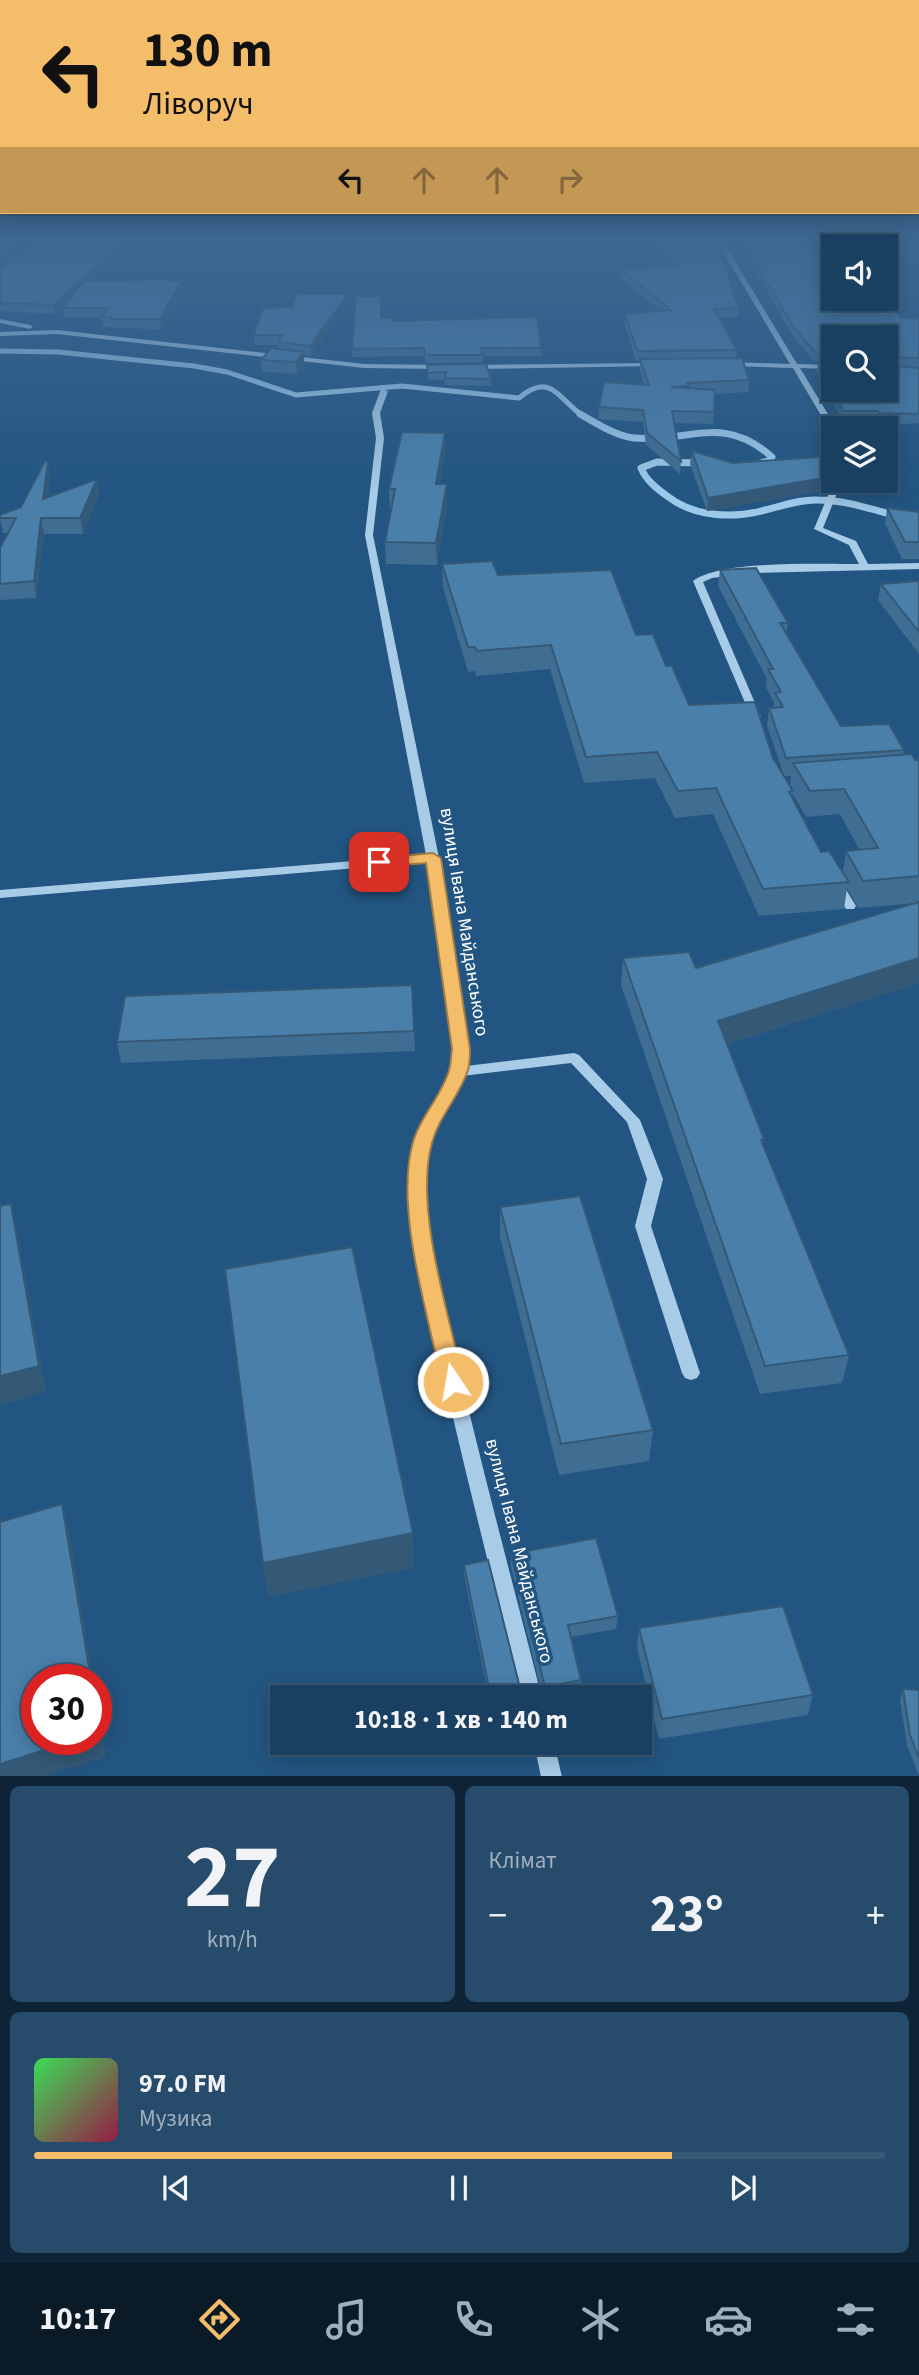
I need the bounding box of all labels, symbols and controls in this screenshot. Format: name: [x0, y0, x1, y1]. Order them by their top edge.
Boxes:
text: 130 m: [143, 16, 272, 86]
icon: left: [28, 28, 119, 119]
text: Ліворуч: [143, 81, 254, 127]
icon: left: [332, 161, 370, 199]
icon: ahead: [405, 161, 443, 199]
icon: ahead: [478, 161, 516, 199]
icon: right: [551, 161, 589, 199]
map controls: [821, 234, 898, 493]
button: sound: [821, 234, 898, 311]
button: search: [821, 325, 898, 402]
button: layers: [821, 416, 898, 493]
street label: вулиця Івана Майданського: [433, 806, 495, 1038]
pin: [349, 832, 409, 892]
icon: arrive: [360, 843, 398, 881]
position arrow: [416, 1345, 490, 1419]
street label: вулиця Івана Майданського: [478, 1436, 560, 1666]
speed limit sign: 30: [21, 1664, 112, 1755]
text: 10:18 · 1 хв · 140 m: [354, 1701, 568, 1738]
text: 27: [184, 1813, 280, 1942]
text: Клімат: [489, 1844, 557, 1877]
text: 23°: [650, 1878, 724, 1952]
text: −: [489, 1889, 507, 1943]
text: +: [866, 1889, 885, 1943]
text: km/h: [207, 1923, 258, 1956]
text: 97.0 FM: [139, 2065, 227, 2102]
text: Музика: [139, 2102, 212, 2135]
icon: previous: [157, 2169, 195, 2207]
icon: pause: [440, 2169, 478, 2207]
icon: next: [724, 2169, 762, 2207]
icon: directions: [195, 2295, 244, 2344]
icon: music: [322, 2295, 371, 2344]
icon: phone: [449, 2295, 498, 2344]
icon: climate: [576, 2295, 625, 2344]
icon: car: [704, 2295, 753, 2344]
icon: filters: [831, 2295, 880, 2344]
text: 10:17: [39, 2296, 116, 2342]

